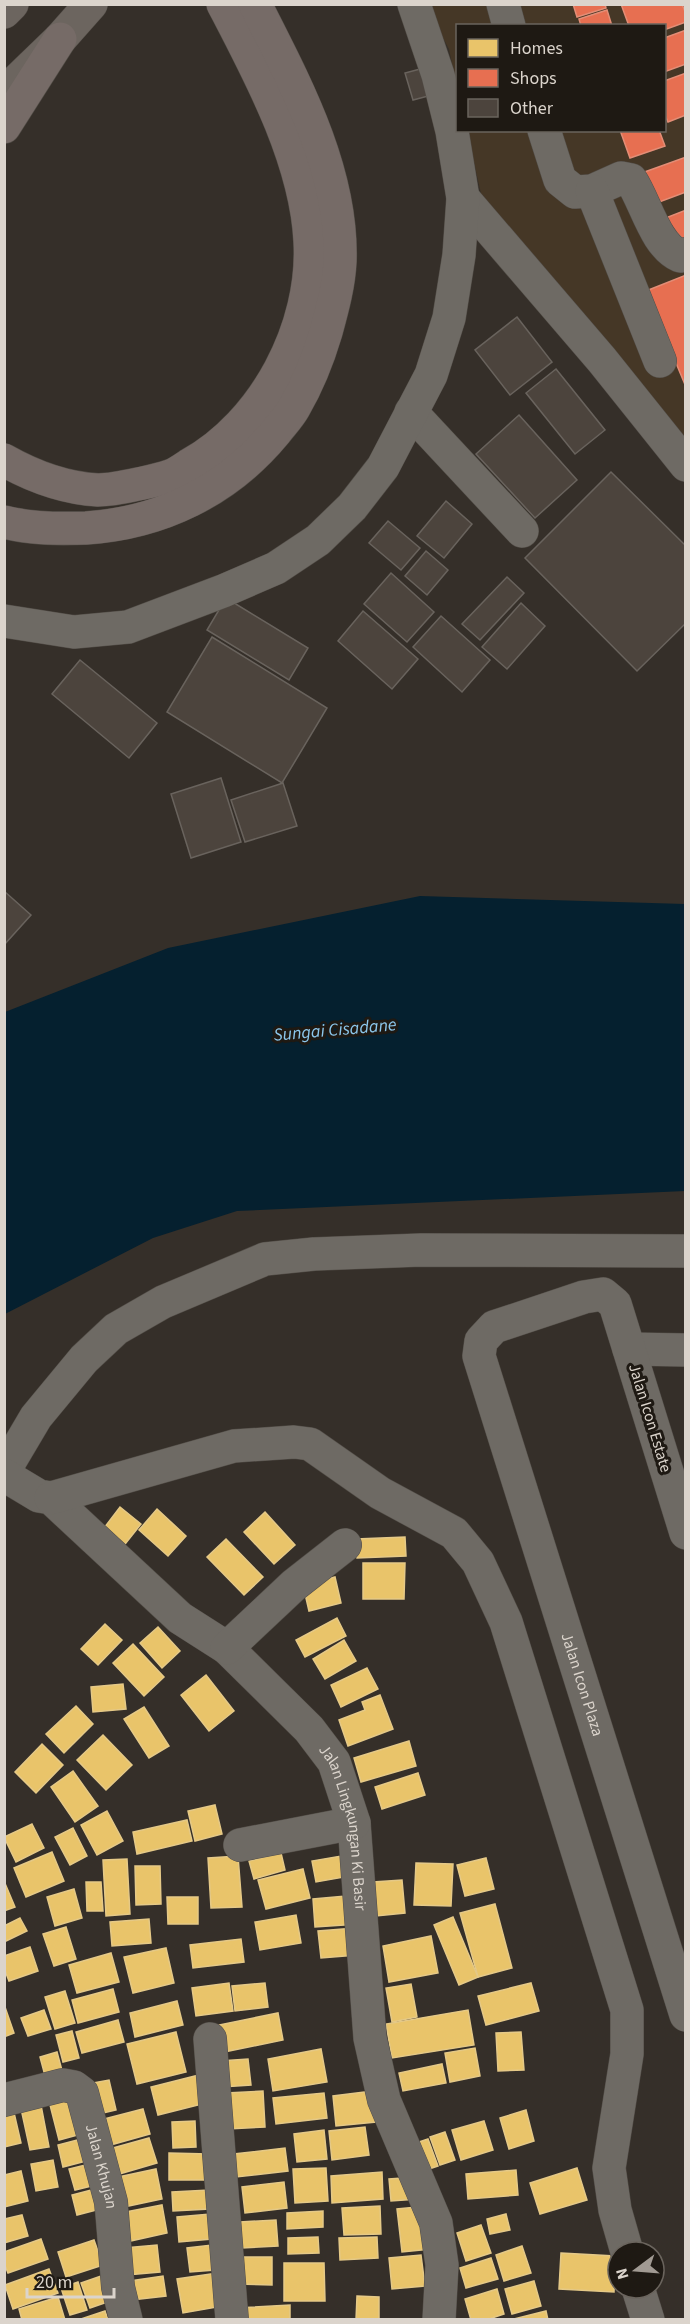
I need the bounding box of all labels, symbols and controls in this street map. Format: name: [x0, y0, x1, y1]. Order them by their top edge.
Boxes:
legend: [456, 24, 666, 132]
text: Homes: [510, 36, 563, 61]
text: Shops: [510, 66, 557, 91]
text: Other: [510, 96, 554, 121]
water label: Sungai Cisadane: [272, 1012, 398, 1048]
street label: Jalan Icon Estate: [623, 1361, 677, 1475]
street label: Jalan Icon Plaza: [556, 1630, 609, 1739]
street label: Jalan Lingkungan Ki Basir: [314, 1740, 372, 1912]
street label: Jalan Khujan: [80, 2121, 123, 2210]
north arrow: [606, 2240, 666, 2300]
scale bar: [27, 2261, 114, 2299]
text: N: [611, 2266, 635, 2282]
text: 20 m: [36, 2270, 72, 2295]

